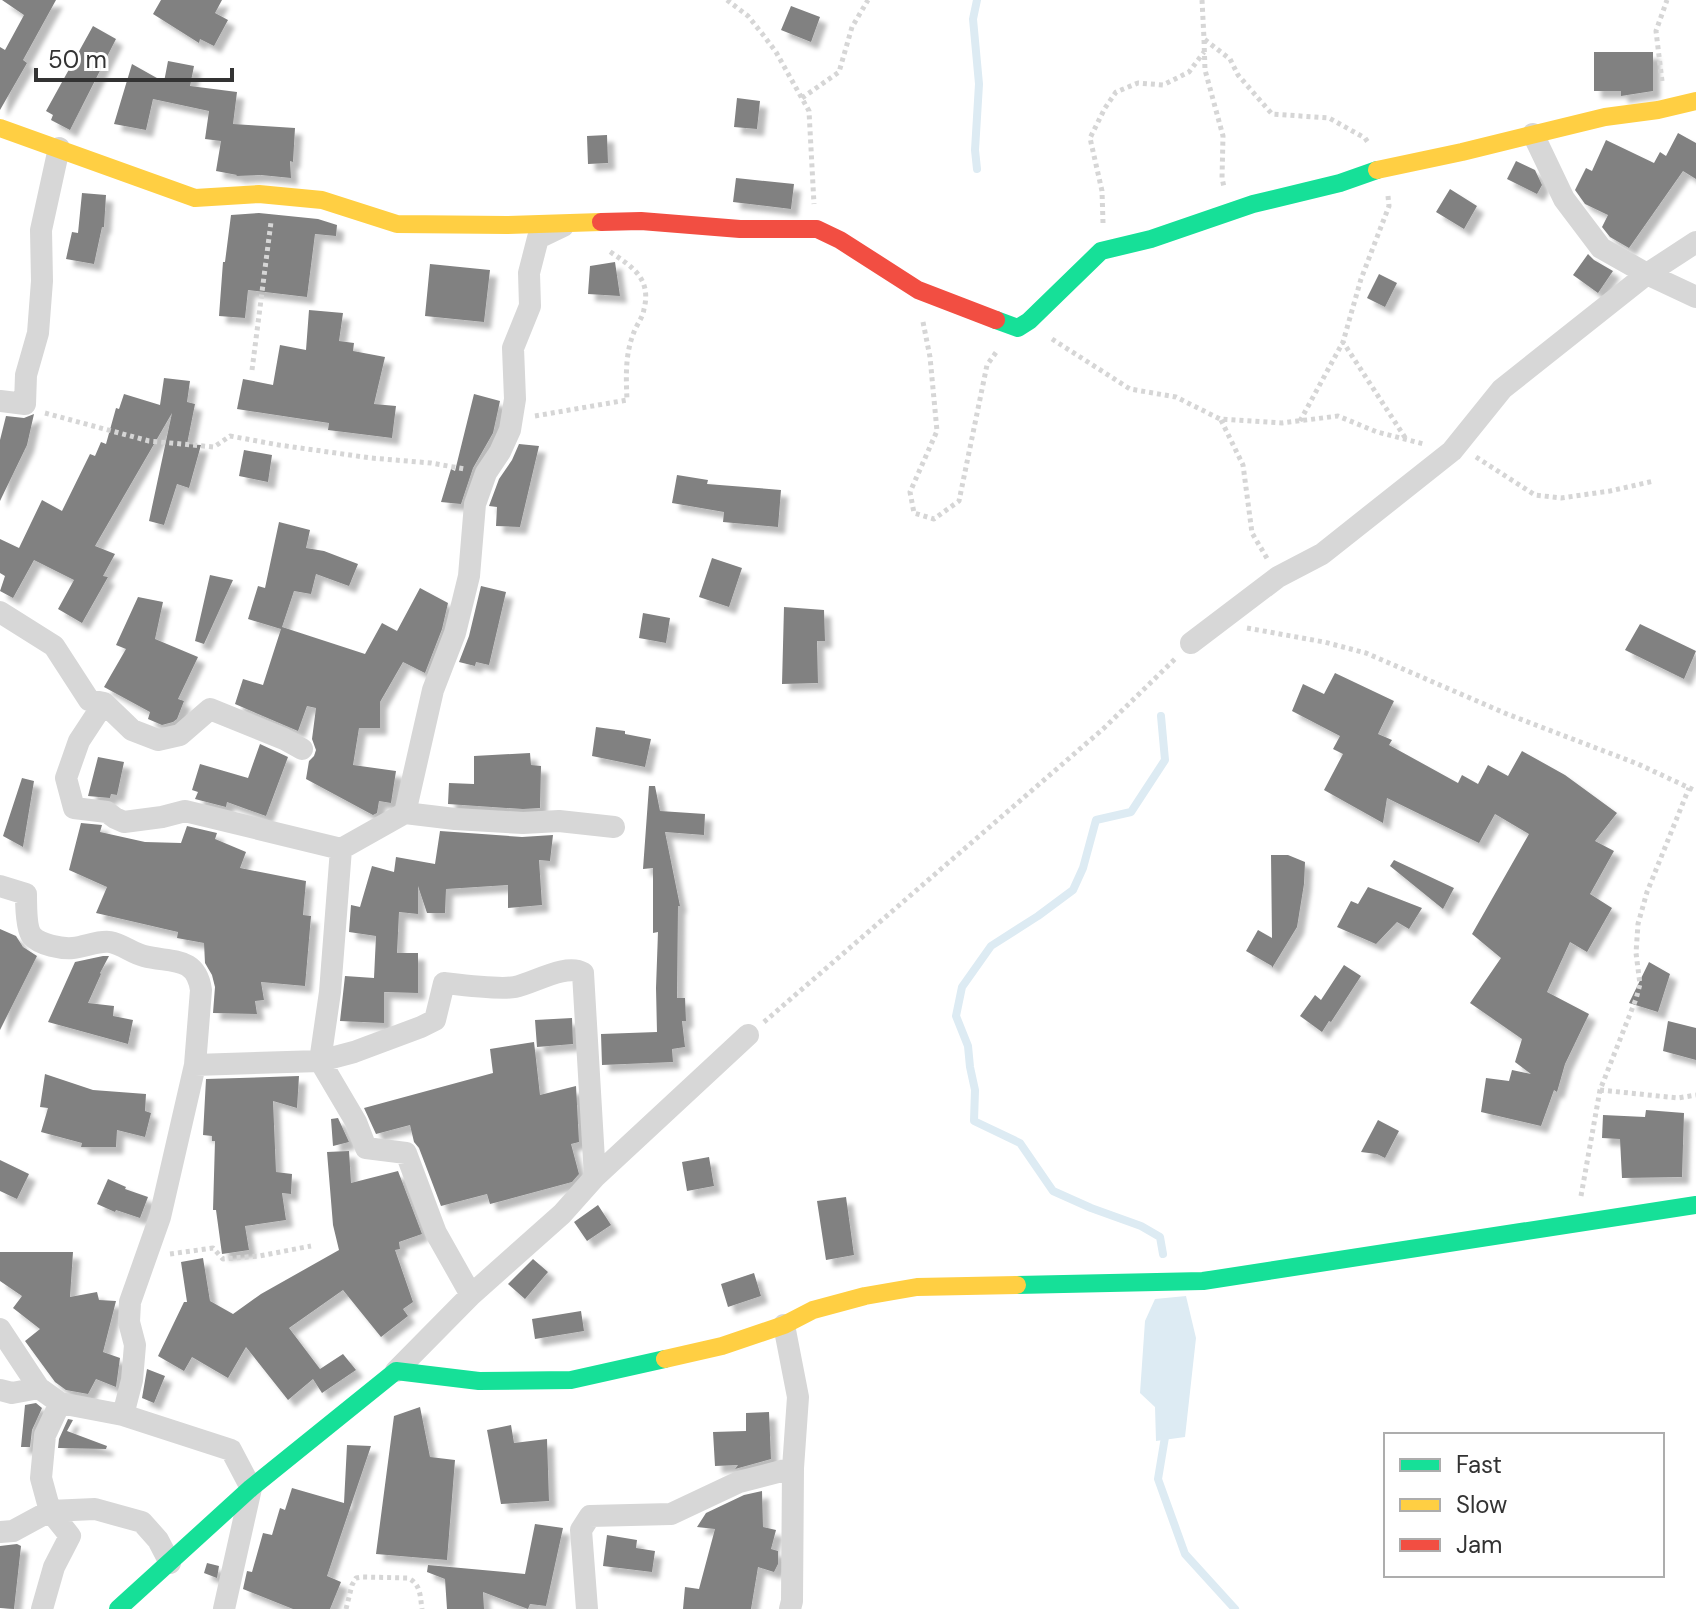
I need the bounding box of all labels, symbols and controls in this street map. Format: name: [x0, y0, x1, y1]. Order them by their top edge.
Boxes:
scale bar: [36, 32, 232, 82]
text: 50 m: [48, 44, 107, 75]
legend: [1384, 1433, 1664, 1577]
text: Fast: [1456, 1449, 1502, 1480]
text: Slow: [1456, 1489, 1507, 1520]
text: Jam: [1456, 1529, 1502, 1560]

